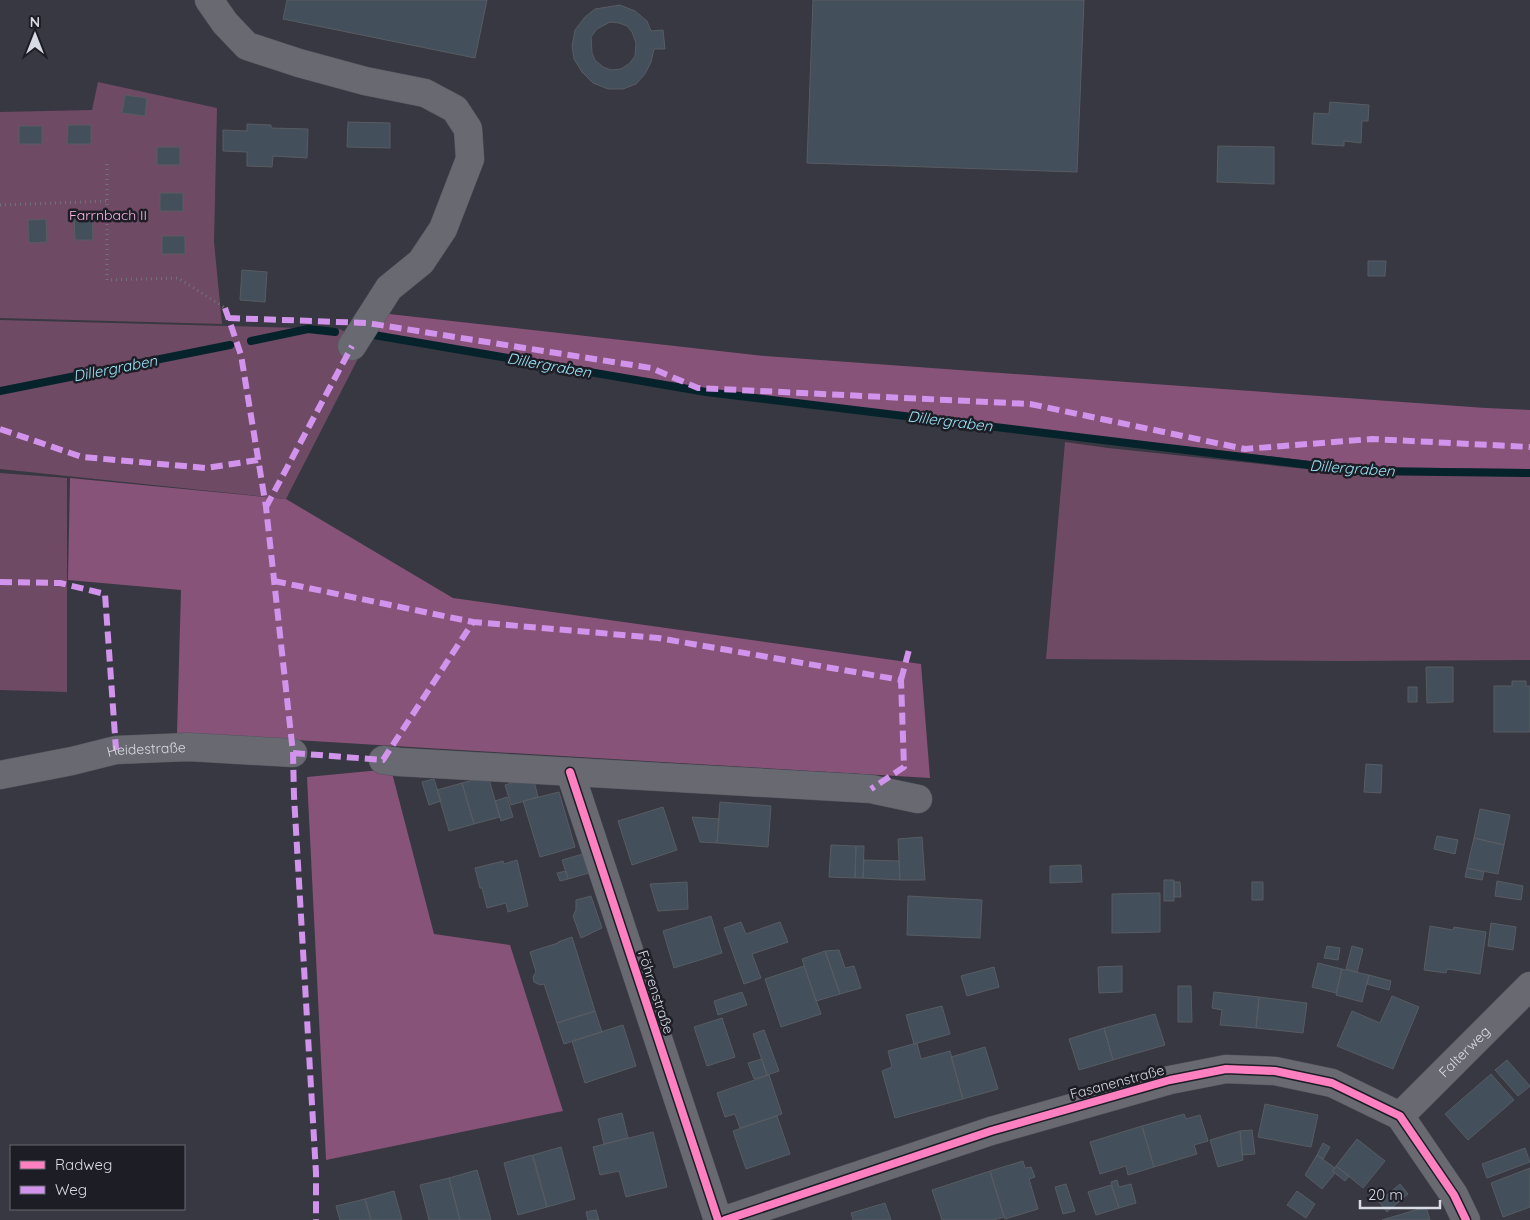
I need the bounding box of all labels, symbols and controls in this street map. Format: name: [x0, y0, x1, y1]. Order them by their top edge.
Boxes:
north arrow: [10, 10, 60, 60]
text: N: [30, 13, 40, 31]
park label: Farrnbach II: [69, 206, 147, 224]
water label: Dillergraben: [505, 348, 593, 382]
water label: Dillergraben: [71, 350, 159, 385]
water label: Dillergraben: [907, 406, 994, 436]
water label: Dillergraben: [1309, 456, 1395, 480]
street label: Heidestraße: [105, 738, 186, 761]
street label: Föhrenstraße: [634, 948, 678, 1036]
street label: Falterweg: [1435, 1022, 1494, 1081]
street label: Fasanenstraße: [1068, 1061, 1166, 1103]
legend: [10, 1145, 185, 1210]
text: Radweg: [55, 1155, 112, 1174]
scale bar: [1360, 1178, 1440, 1210]
text: Weg: [55, 1180, 87, 1199]
text: 20 m: [1368, 1185, 1403, 1204]

